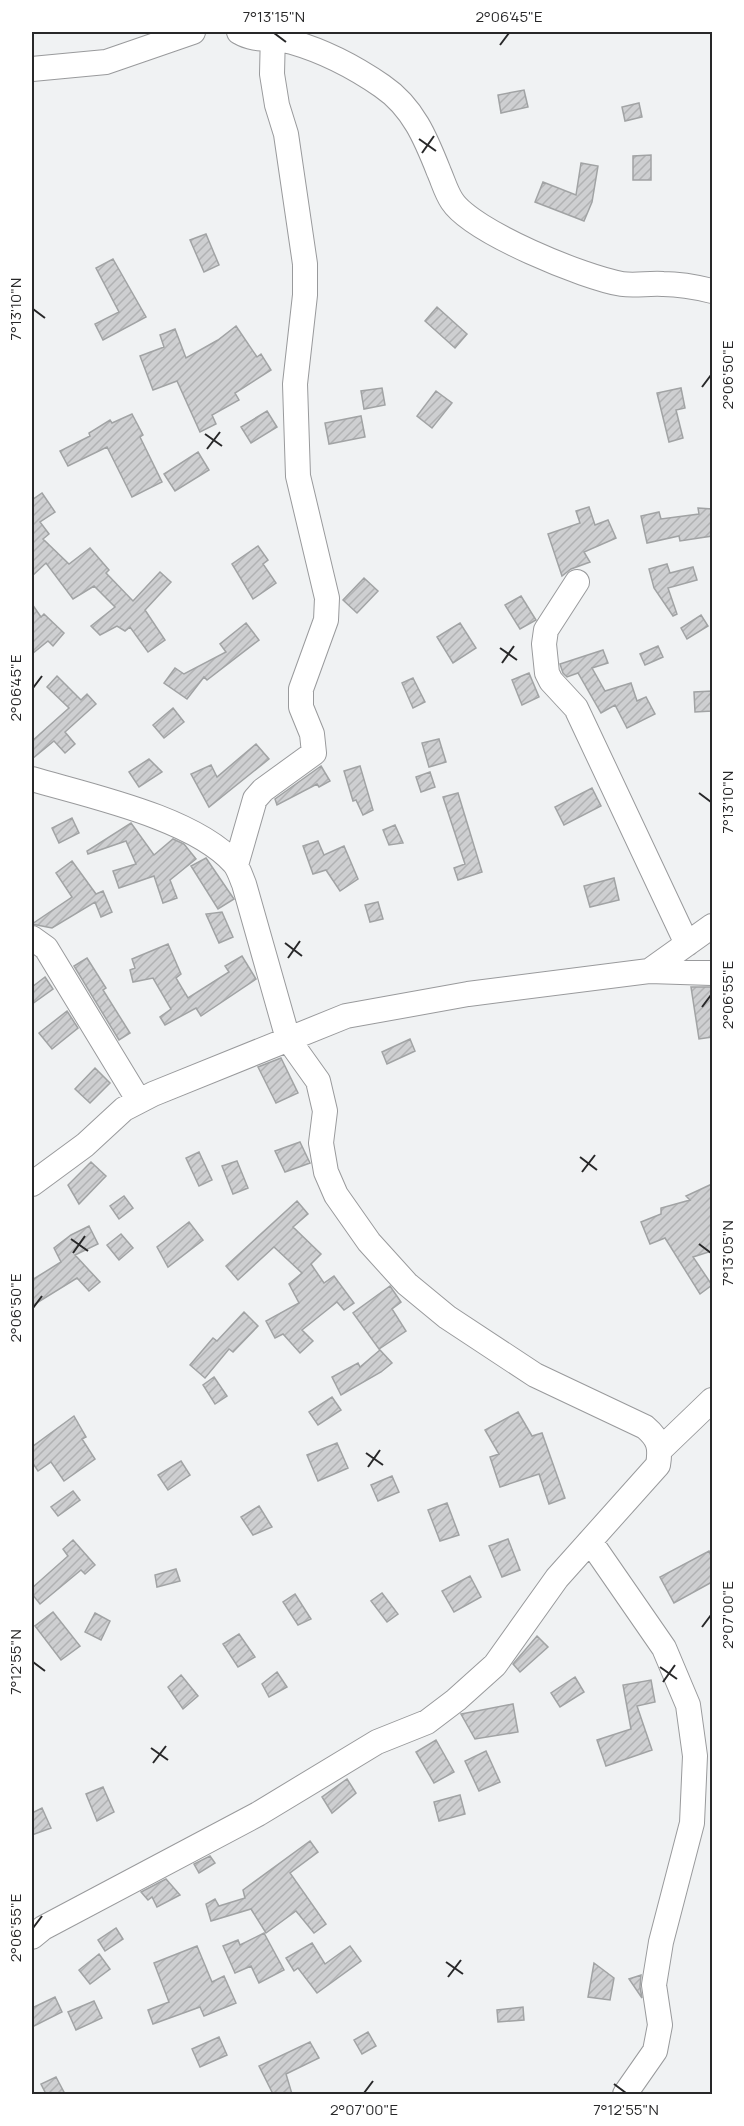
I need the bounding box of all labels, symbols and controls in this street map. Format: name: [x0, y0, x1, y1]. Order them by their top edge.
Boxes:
text: 7°13'15"N: [243, 6, 305, 27]
text: 2°06'45"E: [475, 6, 543, 27]
text: 7°13'10"N: [5, 278, 26, 340]
text: 2°06'50"E: [717, 340, 738, 410]
text: 2°06'45"E: [5, 654, 26, 722]
text: 7°13'10"N: [717, 771, 738, 833]
text: 2°06'55"E: [717, 961, 738, 1029]
text: 7°13'05"N: [717, 1220, 738, 1286]
text: 2°06'50"E: [5, 1273, 26, 1343]
text: 2°07'00"E: [717, 1581, 738, 1649]
text: 7°12'55"N: [5, 1629, 26, 1695]
text: 2°06'55"E: [5, 1894, 26, 1962]
text: 2°07'00"E: [330, 2099, 398, 2120]
text: 7°12'55"N: [593, 2099, 659, 2120]

